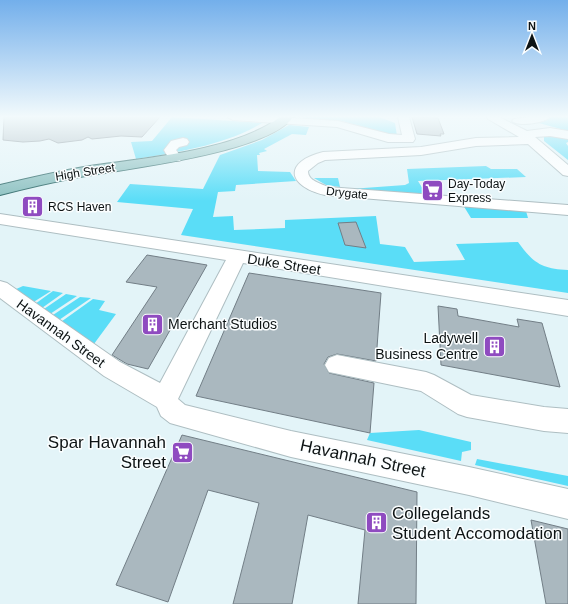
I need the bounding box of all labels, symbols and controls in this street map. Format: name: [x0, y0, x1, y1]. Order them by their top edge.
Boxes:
north arrow: [512, 16, 552, 56]
text: N: [528, 20, 536, 32]
street label: High Street: [54, 160, 116, 184]
place label: Day-Today Express: [448, 177, 505, 205]
supermarket icon: Day-Today Express: [419, 178, 445, 204]
street label: Drygate: [325, 184, 369, 202]
building icon: RCS Haven: [20, 194, 46, 220]
place label: RCS Haven: [48, 200, 111, 214]
street label: Duke Street: [246, 250, 322, 278]
street label: Havannah Street: [14, 296, 108, 370]
building icon: Merchant Studios: [140, 311, 166, 337]
place label: Merchant Studios: [168, 316, 277, 332]
place label: Ladywell Business Centre: [375, 330, 478, 362]
building icon: Ladywell Business Centre: [481, 333, 507, 359]
place label: Spar Havannah Street: [48, 433, 166, 472]
street label: Havannah Street: [299, 436, 428, 481]
supermarket icon: Spar Havannah Street: [169, 439, 195, 465]
place label: Collegelands Student Accomodation: [392, 504, 562, 543]
building icon: Collegelands Student Accomodation: [363, 510, 389, 536]

